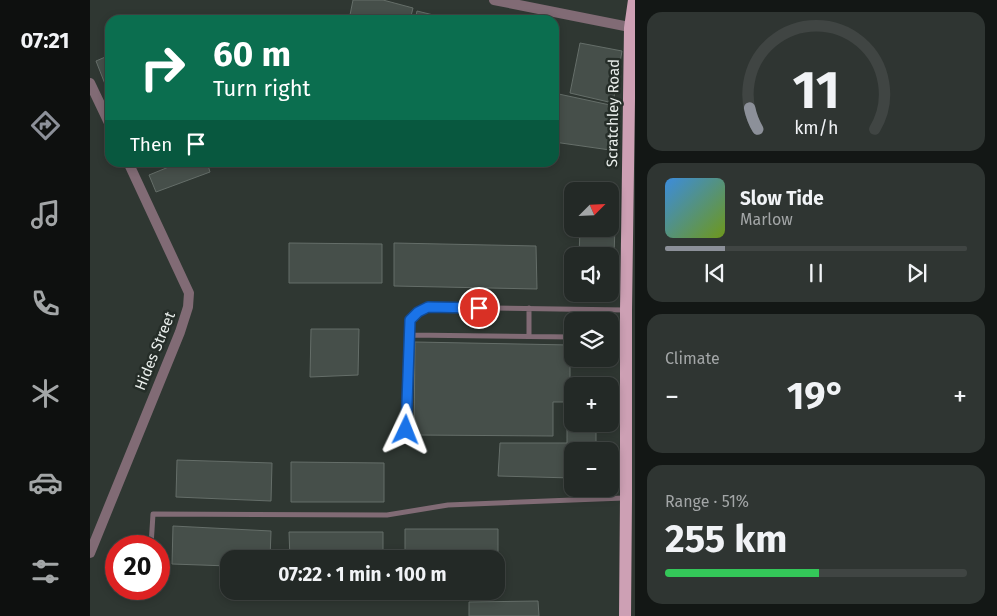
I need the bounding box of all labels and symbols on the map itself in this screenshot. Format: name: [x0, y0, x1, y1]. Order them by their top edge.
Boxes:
street label: Scratchley Road: [603, 59, 623, 167]
north arrow: [564, 182, 619, 238]
pin: [458, 287, 500, 329]
street label: Hides Street: [131, 308, 179, 393]
position arrow: [379, 403, 431, 455]
speed limit sign: 20: [105, 535, 170, 600]

